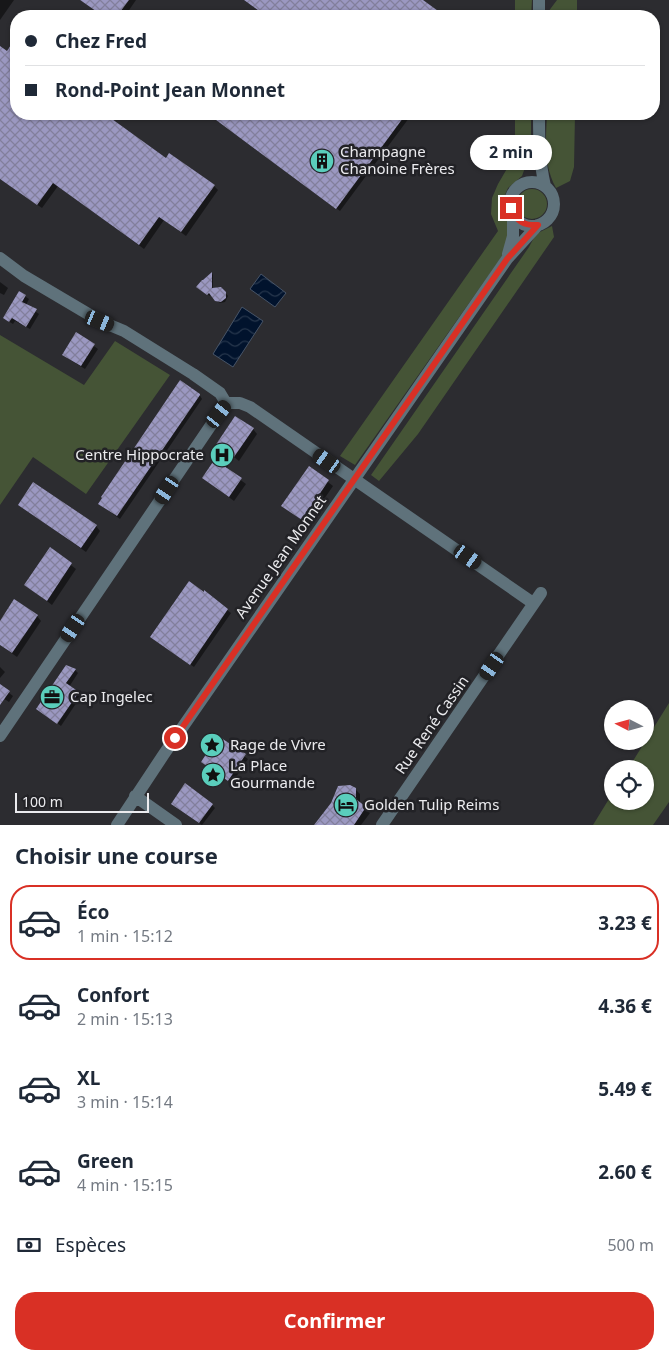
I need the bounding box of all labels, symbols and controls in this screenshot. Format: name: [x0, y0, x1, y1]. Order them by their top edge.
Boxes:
text: Chez Fred: [55, 28, 147, 54]
text: Rond-Point Jean Monnet: [55, 77, 285, 103]
callout: 2 min: [470, 136, 552, 170]
place label: Champagne Chanoine Frères: [340, 141, 455, 178]
text: 2 min: [489, 141, 533, 163]
building icon: Champagne Chanoine Frères: [309, 148, 335, 174]
route end: [500, 197, 522, 219]
car: [83, 308, 116, 334]
car: [203, 398, 234, 430]
hospital icon: Centre Hippocrate: [209, 442, 235, 468]
place label: Centre Hippocrate: [75, 444, 204, 464]
car: [310, 446, 343, 476]
car: [152, 473, 181, 507]
street label: Avenue Jean Monnet: [230, 490, 331, 622]
car: [451, 542, 484, 572]
car: [58, 611, 87, 645]
car: [477, 649, 506, 683]
street label: Rue René Cassin: [390, 671, 473, 778]
office icon: Cap Ingelec: [39, 684, 65, 710]
place label: Cap Ingelec: [70, 686, 153, 706]
north arrow: [604, 700, 654, 750]
map controls: [604, 700, 654, 810]
route start: [164, 727, 186, 749]
place icon: Rage de Vivre: [199, 732, 225, 758]
place label: Rage de Vivre: [230, 734, 326, 754]
place label: La Place Gourmande: [230, 755, 315, 792]
button: locate: [604, 760, 654, 810]
place icon: La Place Gourmande: [200, 762, 226, 788]
scale bar: [15, 790, 149, 813]
text: 100 m: [22, 792, 63, 811]
hotel icon: Golden Tulip Reims: [333, 792, 359, 818]
place label: Golden Tulip Reims: [364, 794, 499, 814]
text: Choisir une course: [15, 840, 218, 870]
text: Éco: [77, 899, 109, 925]
icon: car: [17, 900, 62, 945]
text: 3.23 €: [598, 910, 652, 936]
text: 1 min · 15:12: [77, 925, 173, 947]
text: Confort: [77, 982, 149, 1008]
icon: car: [17, 983, 62, 1028]
text: 4.36 €: [598, 993, 652, 1019]
text: 2 min · 15:13: [77, 1008, 173, 1030]
text: XL: [77, 1065, 100, 1091]
icon: car: [17, 1066, 62, 1111]
text: 5.49 €: [598, 1076, 652, 1102]
text: 3 min · 15:14: [77, 1091, 173, 1113]
text: Green: [77, 1148, 134, 1174]
icon: car: [17, 1149, 62, 1194]
text: 2.60 €: [598, 1159, 652, 1185]
text: 4 min · 15:15: [77, 1174, 173, 1196]
icon: cash: [15, 1231, 43, 1259]
text: Espèces: [55, 1232, 126, 1258]
text: 500 m: [607, 1234, 654, 1256]
button: Confirmer: [15, 1292, 654, 1350]

